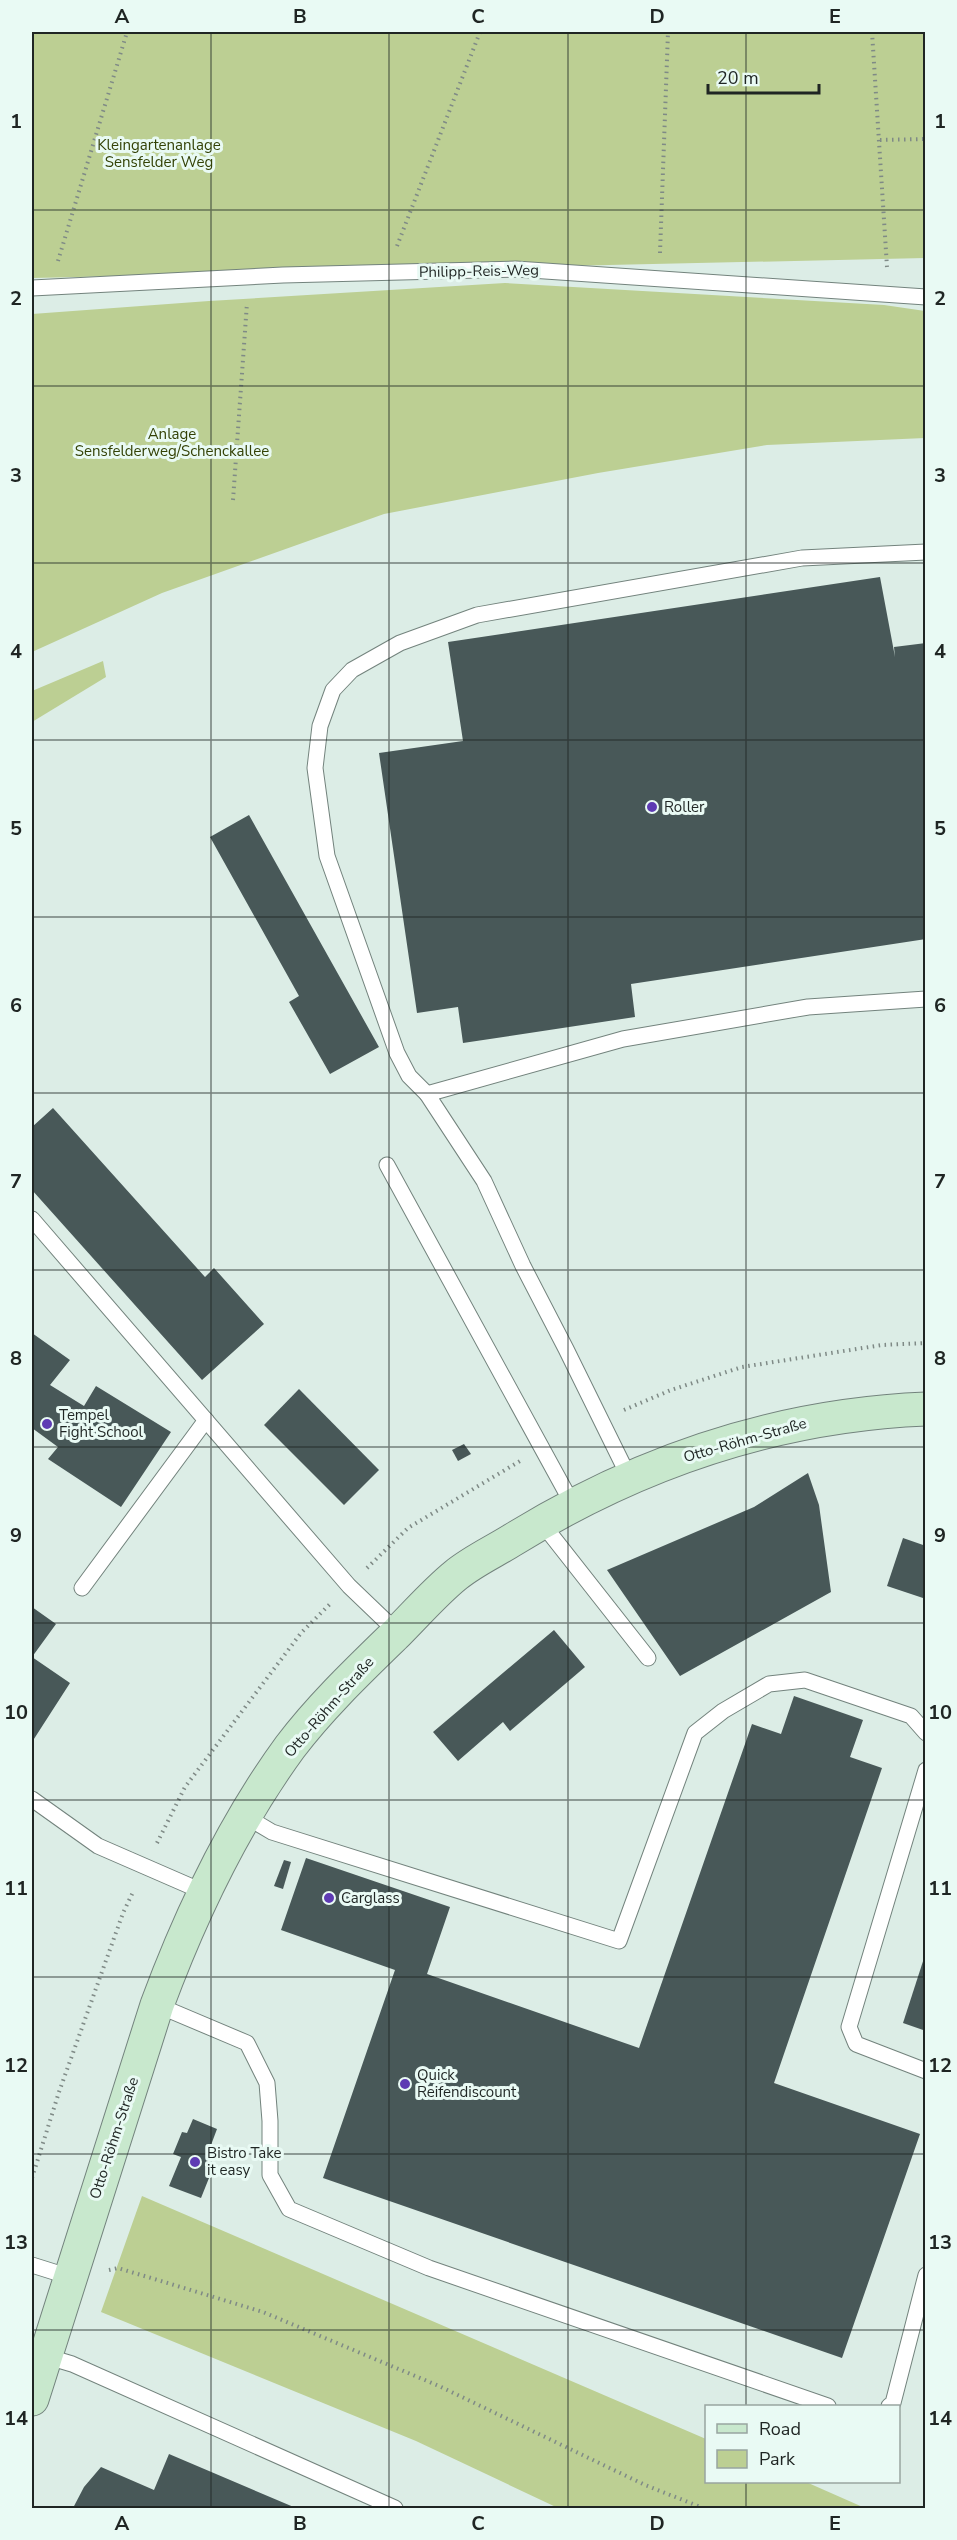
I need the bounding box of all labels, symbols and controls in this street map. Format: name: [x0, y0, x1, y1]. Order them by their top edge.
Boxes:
text: A: [115, 3, 130, 30]
text: B: [293, 3, 307, 30]
text: C: [471, 3, 485, 30]
text: D: [649, 3, 665, 30]
text: E: [829, 3, 841, 30]
scale bar: [708, 57, 819, 95]
text: 20 m: [717, 66, 759, 90]
text: 1: [10, 108, 22, 135]
text: 1: [934, 108, 946, 135]
park label: Kleingartenanlage Sensfelder Weg: [97, 135, 221, 172]
street label: Philipp-Reis-Weg: [419, 260, 539, 282]
text: 2: [10, 285, 22, 312]
text: 2: [934, 285, 946, 312]
park label: Anlage Sensfelderweg/Schenckallee: [75, 424, 269, 461]
text: 3: [10, 462, 22, 489]
text: 3: [934, 462, 946, 489]
text: 4: [10, 638, 22, 665]
text: 4: [934, 638, 946, 665]
place label: Roller: [664, 797, 705, 817]
marker: Roller: [645, 800, 659, 814]
text: 5: [10, 815, 22, 842]
text: 5: [934, 815, 946, 842]
text: 6: [10, 992, 22, 1019]
text: 6: [934, 992, 946, 1019]
text: 7: [10, 1168, 22, 1195]
text: 7: [934, 1168, 946, 1195]
text: 8: [10, 1345, 22, 1372]
text: 8: [934, 1345, 946, 1372]
place label: Tempel Fight School: [59, 1405, 143, 1442]
street label: Otto-Röhm-Straße: [681, 1413, 809, 1467]
marker: Tempel Fight School: [40, 1417, 54, 1431]
text: 9: [10, 1522, 22, 1549]
text: 9: [934, 1522, 946, 1549]
street label: Otto-Röhm-Straße: [280, 1652, 378, 1762]
text: 10: [4, 1699, 28, 1726]
text: 10: [928, 1699, 952, 1726]
text: 11: [4, 1875, 28, 1902]
text: 11: [928, 1875, 952, 1902]
place label: Carglass: [341, 1888, 400, 1908]
marker: Carglass: [322, 1891, 336, 1905]
text: 12: [4, 2052, 28, 2079]
text: 12: [928, 2052, 952, 2079]
place label: Quick Reifendiscount: [417, 2065, 517, 2102]
street label: Otto-Röhm-Straße: [85, 2074, 143, 2202]
marker: Quick Reifendiscount: [398, 2077, 412, 2091]
place label: Bistro Take it easy: [207, 2143, 282, 2180]
marker: Bistro Take it easy: [188, 2155, 202, 2169]
text: 13: [4, 2229, 28, 2256]
text: 13: [928, 2229, 952, 2256]
text: 14: [4, 2405, 28, 2432]
legend: [705, 2405, 900, 2483]
text: 14: [928, 2405, 952, 2432]
text: Road: [759, 2417, 801, 2441]
text: Park: [759, 2447, 796, 2471]
text: A: [115, 2510, 130, 2537]
text: B: [293, 2510, 307, 2537]
text: C: [471, 2510, 485, 2537]
text: D: [649, 2510, 665, 2537]
text: E: [829, 2510, 841, 2537]

